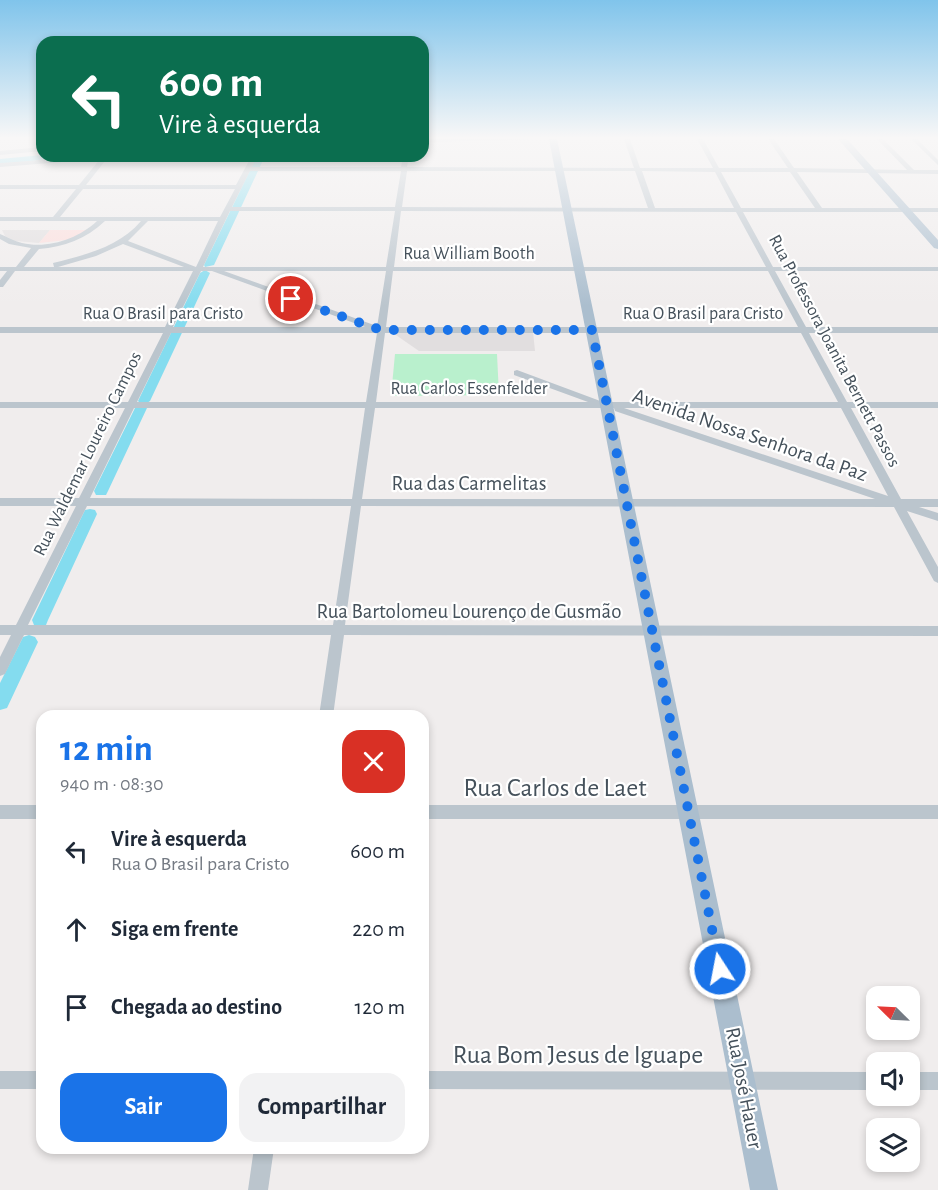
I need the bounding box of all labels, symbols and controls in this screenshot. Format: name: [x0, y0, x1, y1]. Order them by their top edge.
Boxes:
icon: left: [60, 60, 138, 138]
text: 600 m: [159, 62, 263, 104]
text: Vire à esquerda: [159, 111, 321, 138]
street label: Rua Professora Joanita Bernett Passos: [765, 232, 903, 470]
street label: Rua William Booth: [403, 245, 535, 263]
pin: [265, 273, 316, 324]
icon: arrive: [274, 282, 307, 315]
street label: Rua O Brasil para Cristo: [83, 305, 244, 323]
street label: Rua O Brasil para Cristo: [623, 305, 784, 323]
street label: Rua Waldemar Loureiro Campos: [31, 349, 145, 559]
street label: Rua Carlos Essenfelder: [390, 380, 548, 398]
street label: Avenida Nossa Senhora da Paz: [630, 385, 870, 485]
street label: Rua das Carmelitas: [391, 473, 547, 494]
street label: Rua Bartolomeu Lourenço de Gusmão: [316, 601, 622, 622]
button: close: [342, 730, 405, 793]
text: 12 min: [60, 731, 153, 767]
text: 940 m · 08:30: [60, 774, 163, 794]
street label: Rua Carlos de Laet: [463, 775, 647, 801]
text: Vire à esquerda: [111, 828, 247, 850]
icon: left: [60, 835, 93, 868]
text: 600 m: [350, 840, 405, 862]
text: Rua O Brasil para Cristo: [111, 854, 290, 874]
icon: ahead: [60, 913, 93, 946]
text: Siga em frente: [111, 918, 238, 940]
text: 220 m: [352, 918, 405, 940]
position arrow: [688, 937, 752, 1001]
north arrow: [866, 986, 920, 1040]
map controls: [866, 986, 920, 1172]
icon: arrive: [60, 991, 93, 1024]
text: Chegada ao destino: [111, 996, 282, 1018]
text: 120 m: [355, 996, 405, 1018]
street label: Rua José Hauer: [722, 1026, 766, 1151]
street label: Rua Bom Jesus de Iguape: [453, 1042, 703, 1068]
button: sound: [866, 1052, 920, 1106]
button: Sair: [60, 1073, 227, 1142]
button: Compartilhar: [239, 1073, 405, 1142]
button: layers: [866, 1118, 920, 1172]

